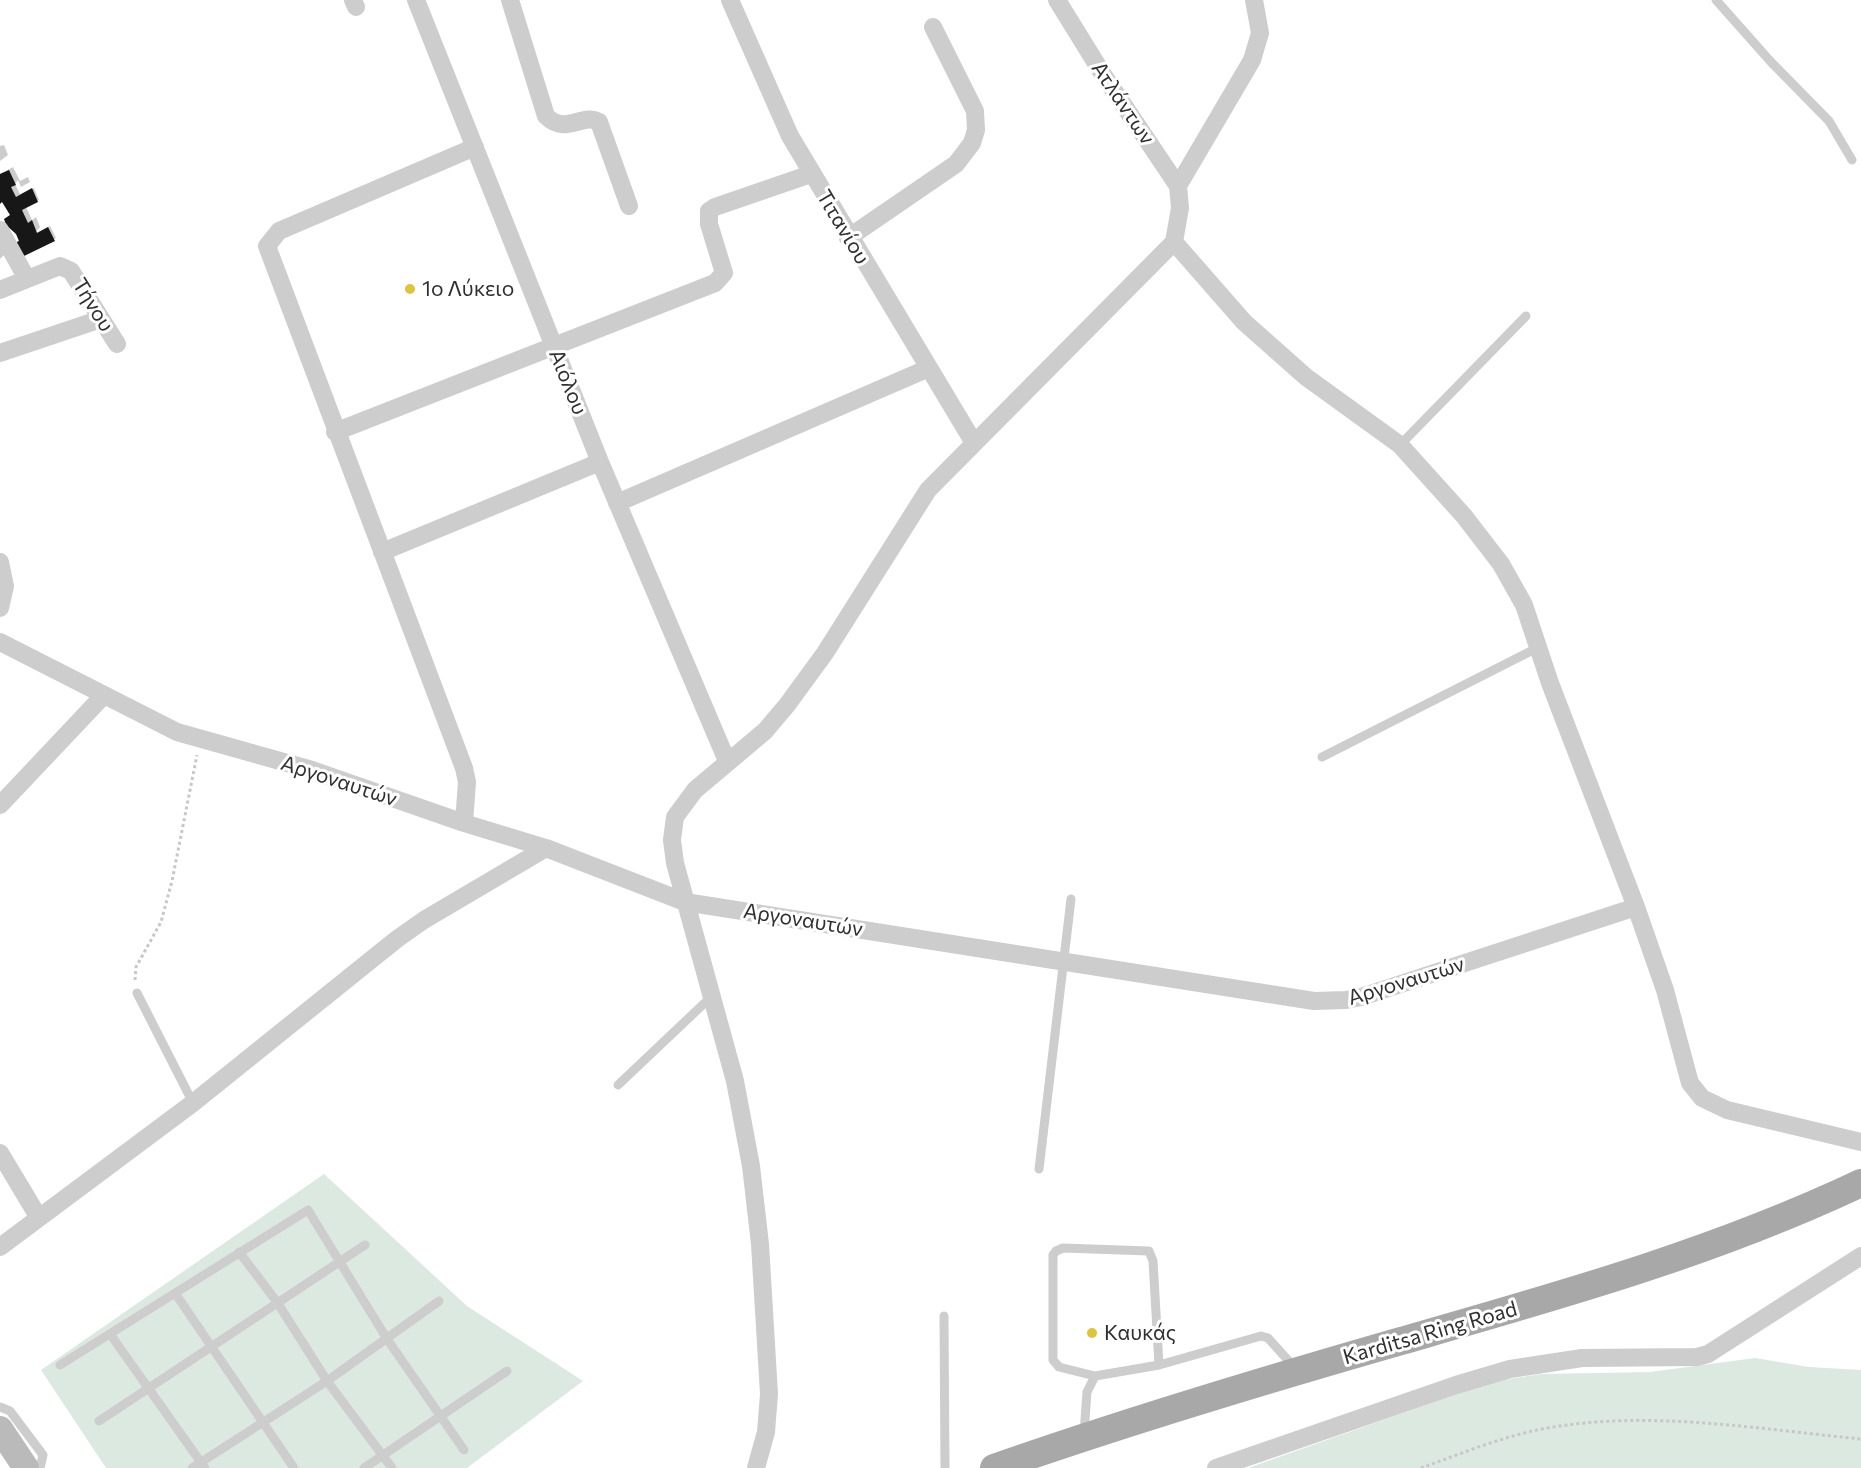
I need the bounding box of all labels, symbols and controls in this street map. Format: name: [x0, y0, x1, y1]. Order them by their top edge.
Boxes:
street label: Ατλάντων: [1086, 57, 1160, 149]
street label: Τιτανίου: [811, 185, 875, 269]
street label: Τήνου: [67, 274, 119, 336]
place label: 1ο Λύκειο: [422, 276, 514, 302]
marker: 1ο Λύκειο: [403, 282, 417, 296]
street label: Αιόλου: [544, 346, 592, 418]
street label: Αργοναυτών: [278, 750, 400, 812]
street label: Αργοναυτών: [742, 898, 864, 942]
street label: Αργοναυτών: [1345, 951, 1467, 1011]
street label: Karditsa Ring Road: [1340, 1296, 1520, 1370]
place label: Καυκάς: [1104, 1320, 1176, 1346]
marker: Καυκάς: [1085, 1326, 1099, 1340]

